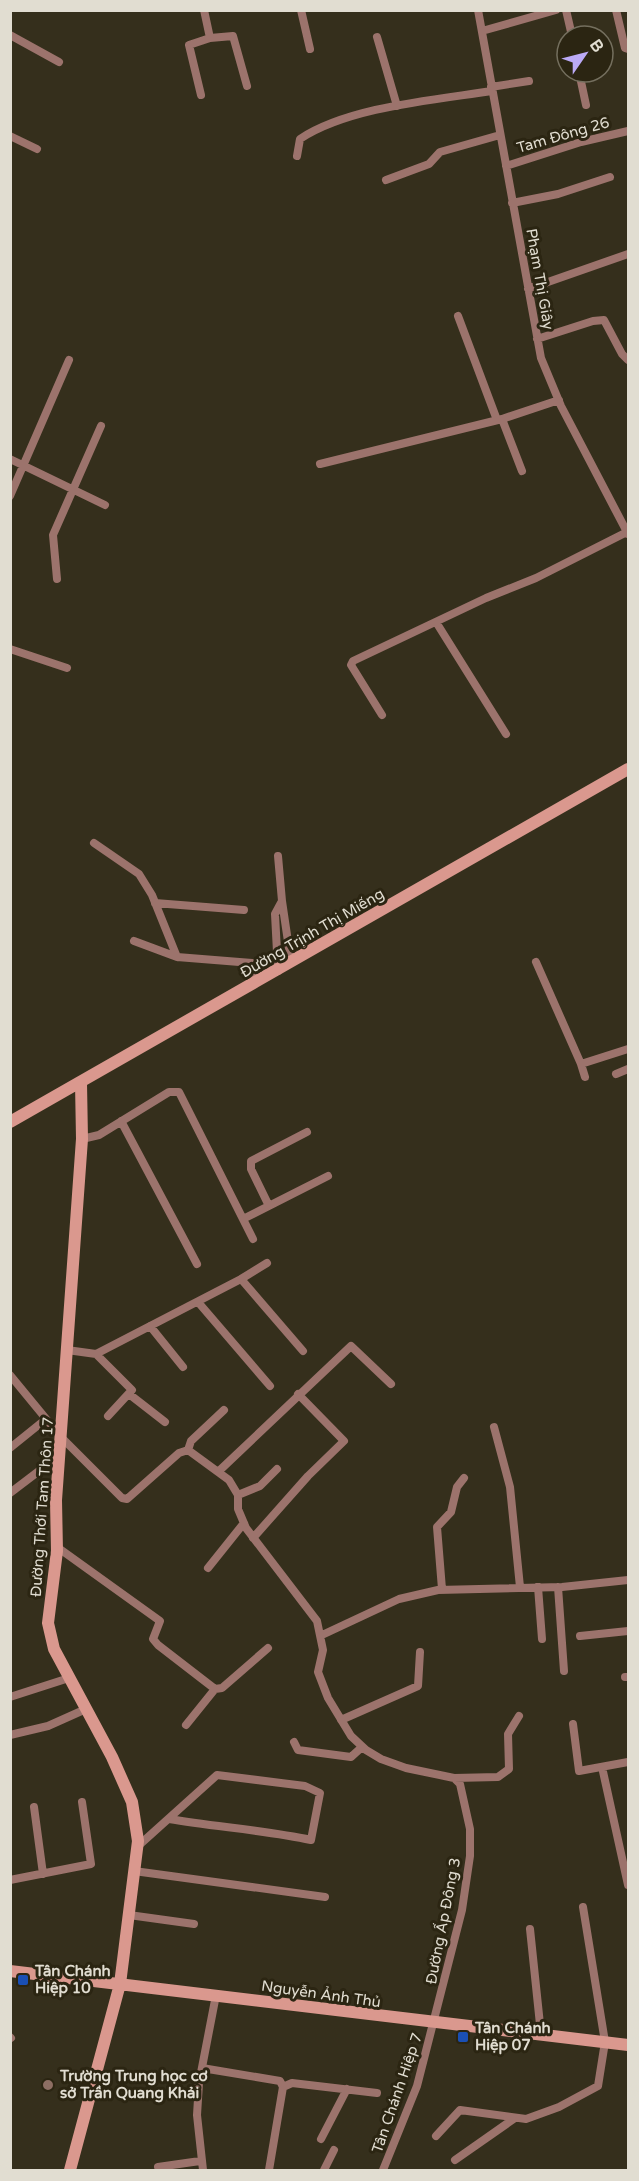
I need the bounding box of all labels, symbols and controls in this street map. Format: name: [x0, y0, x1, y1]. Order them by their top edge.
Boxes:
north arrow: [555, 24, 615, 84]
text: B: [585, 36, 608, 56]
street label: Tam Đông 26: [515, 113, 611, 157]
street label: Phạm Thị Giây: [522, 227, 558, 331]
street label: Đường Trịnh Thị Miếng: [237, 884, 387, 982]
street label: Đường Thới Tam Thôn 17: [27, 1416, 57, 1598]
street label: Đường Ấp Đông 3: [421, 1856, 464, 1986]
place label: Tân Chánh Hiệp 10: [34, 1962, 111, 1998]
marker: Tân Chánh Hiệp 10: [16, 1973, 30, 1987]
street label: Nguyễn Ảnh Thủ: [260, 1977, 382, 2011]
place label: Tân Chánh Hiệp 07: [474, 2019, 551, 2055]
marker: Tân Chánh Hiệp 07: [456, 2030, 470, 2044]
street label: Tân Chánh Hiệp 7: [368, 2031, 426, 2155]
place label: Trường Trung học cơ sở Trần Quang Khải: [59, 2067, 208, 2103]
marker: Trường Trung học cơ sở Trần Quang Khải: [41, 2078, 55, 2092]

